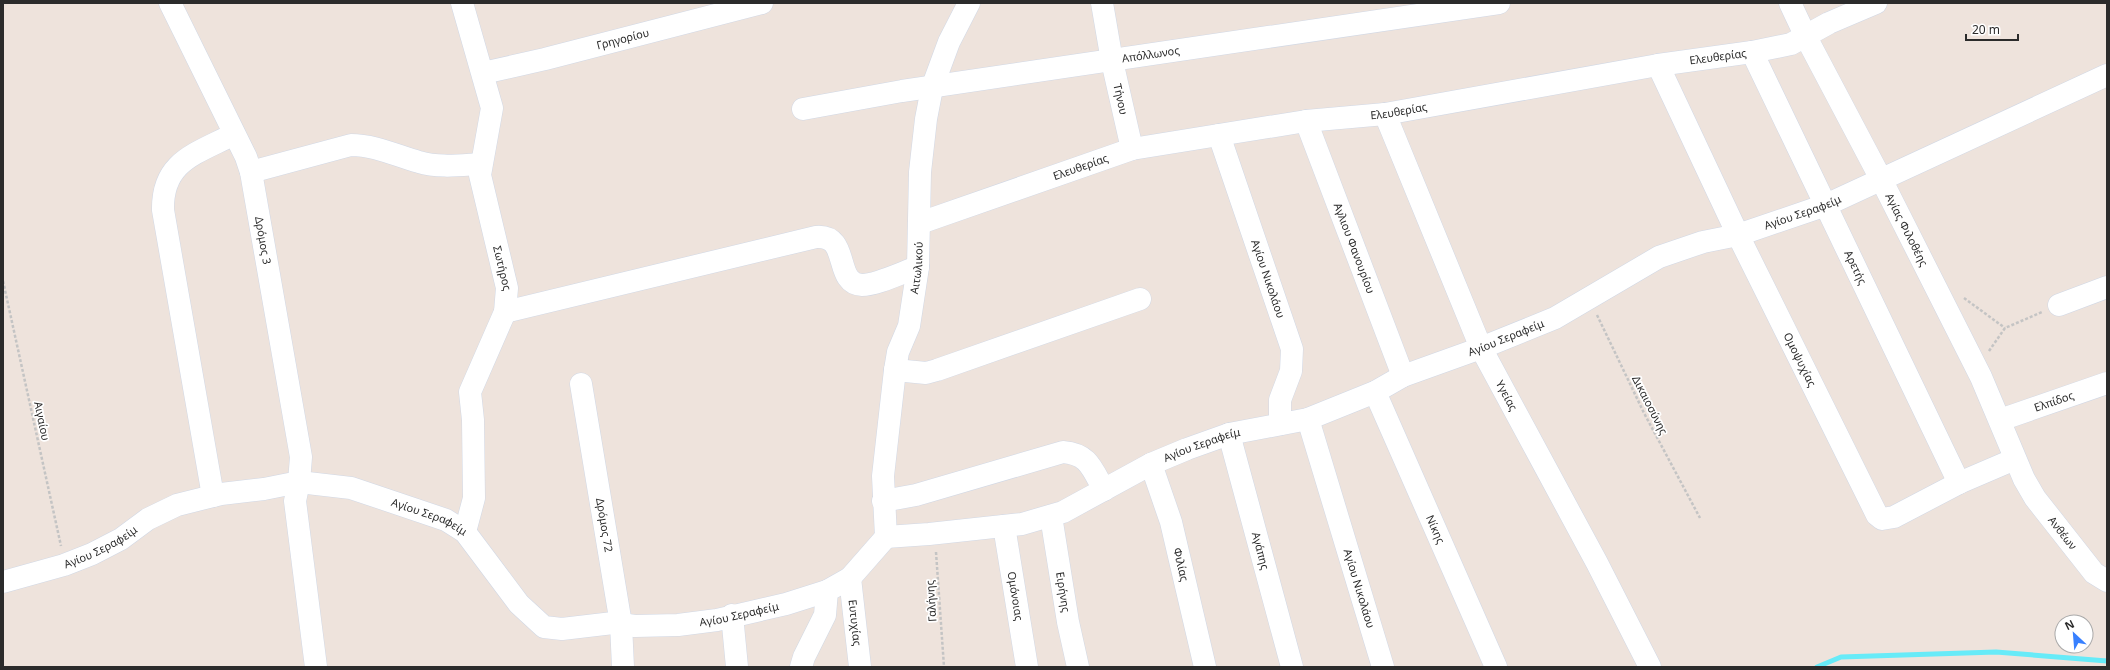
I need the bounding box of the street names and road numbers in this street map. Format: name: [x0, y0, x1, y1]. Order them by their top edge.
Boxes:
street label: Γρηγορίου: [595, 24, 651, 52]
street label: Απόλλωνος: [1121, 42, 1180, 65]
street label: Ελευθερίας: [1688, 45, 1747, 68]
street label: Τήνου: [1110, 82, 1132, 116]
street label: Ελευθερίας: [1370, 99, 1428, 122]
street label: Ελευθερίας: [1051, 150, 1110, 183]
street label: Αγίας Φιλοθέης: [1882, 190, 1932, 269]
street label: Αγίου Σεραφείμ: [1762, 191, 1843, 233]
street label: Αγλιου Φανουρίου: [1331, 200, 1379, 295]
street label: Δρόμος 3: [252, 215, 275, 265]
street label: Αγίου Νικολάου: [1248, 237, 1289, 320]
street label: Αιτωλικού: [906, 241, 926, 295]
street label: Σωτήρος: [490, 244, 515, 292]
street label: Αρετής: [1841, 248, 1871, 287]
street label: Αγίου Σεραφείμ: [1466, 315, 1546, 359]
street label: Ομοψυχίας: [1781, 330, 1820, 389]
street label: Δικαιοσύνης: [1629, 373, 1672, 437]
street label: Υγείας: [1493, 377, 1521, 413]
street label: Ελπίδος: [2032, 387, 2075, 415]
street label: Αιγαίου: [31, 400, 54, 442]
street label: Αγίου Σεραφείμ: [1161, 424, 1241, 465]
street label: Αγίου Σεραφείμ: [390, 494, 470, 539]
street label: Δρόμος 72: [593, 497, 617, 553]
street label: Νίκης: [1423, 512, 1449, 546]
street label: Ανθέων: [2045, 513, 2081, 553]
street label: Αγίου Σεραφείμ: [61, 522, 140, 571]
street label: Αγάπης: [1249, 530, 1273, 571]
street label: Φιλίας: [1170, 546, 1193, 583]
street label: Αγίου Νικολάου: [1341, 547, 1379, 630]
street label: Ομόνοιας: [1005, 570, 1027, 622]
street label: Ειρήνης: [1053, 571, 1074, 613]
street label: Γαλήνης: [922, 580, 939, 622]
street label: Αγίου Σεραφείμ: [699, 598, 780, 629]
street label: Ευτυχίας: [845, 599, 866, 647]

